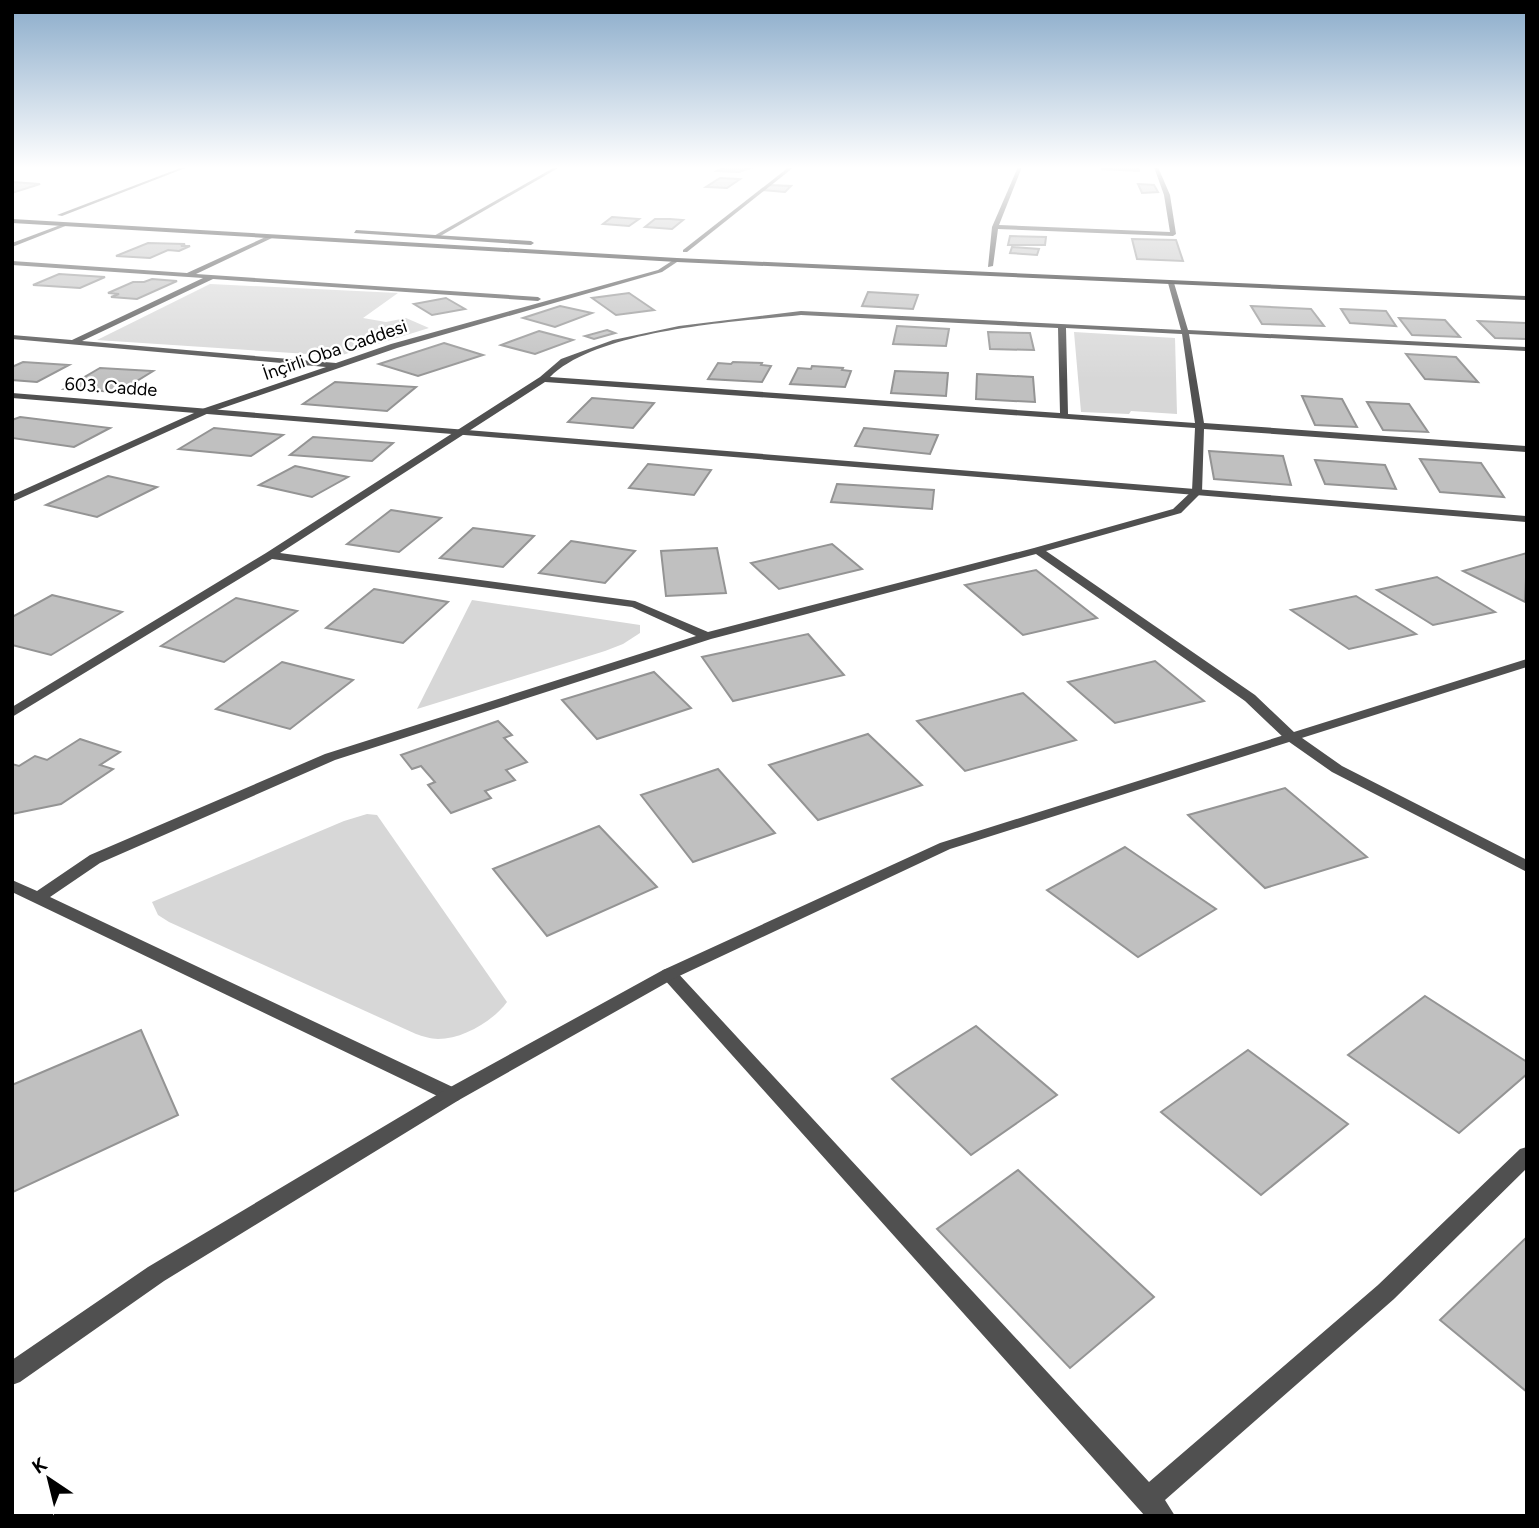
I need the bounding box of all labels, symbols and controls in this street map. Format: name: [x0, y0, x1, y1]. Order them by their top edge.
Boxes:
street label: İnçirli Oba Caddesi: [260, 315, 410, 385]
street label: 603. Cadde: [64, 373, 158, 401]
north arrow: [14, 1444, 84, 1514]
text: K: [28, 1452, 52, 1479]

